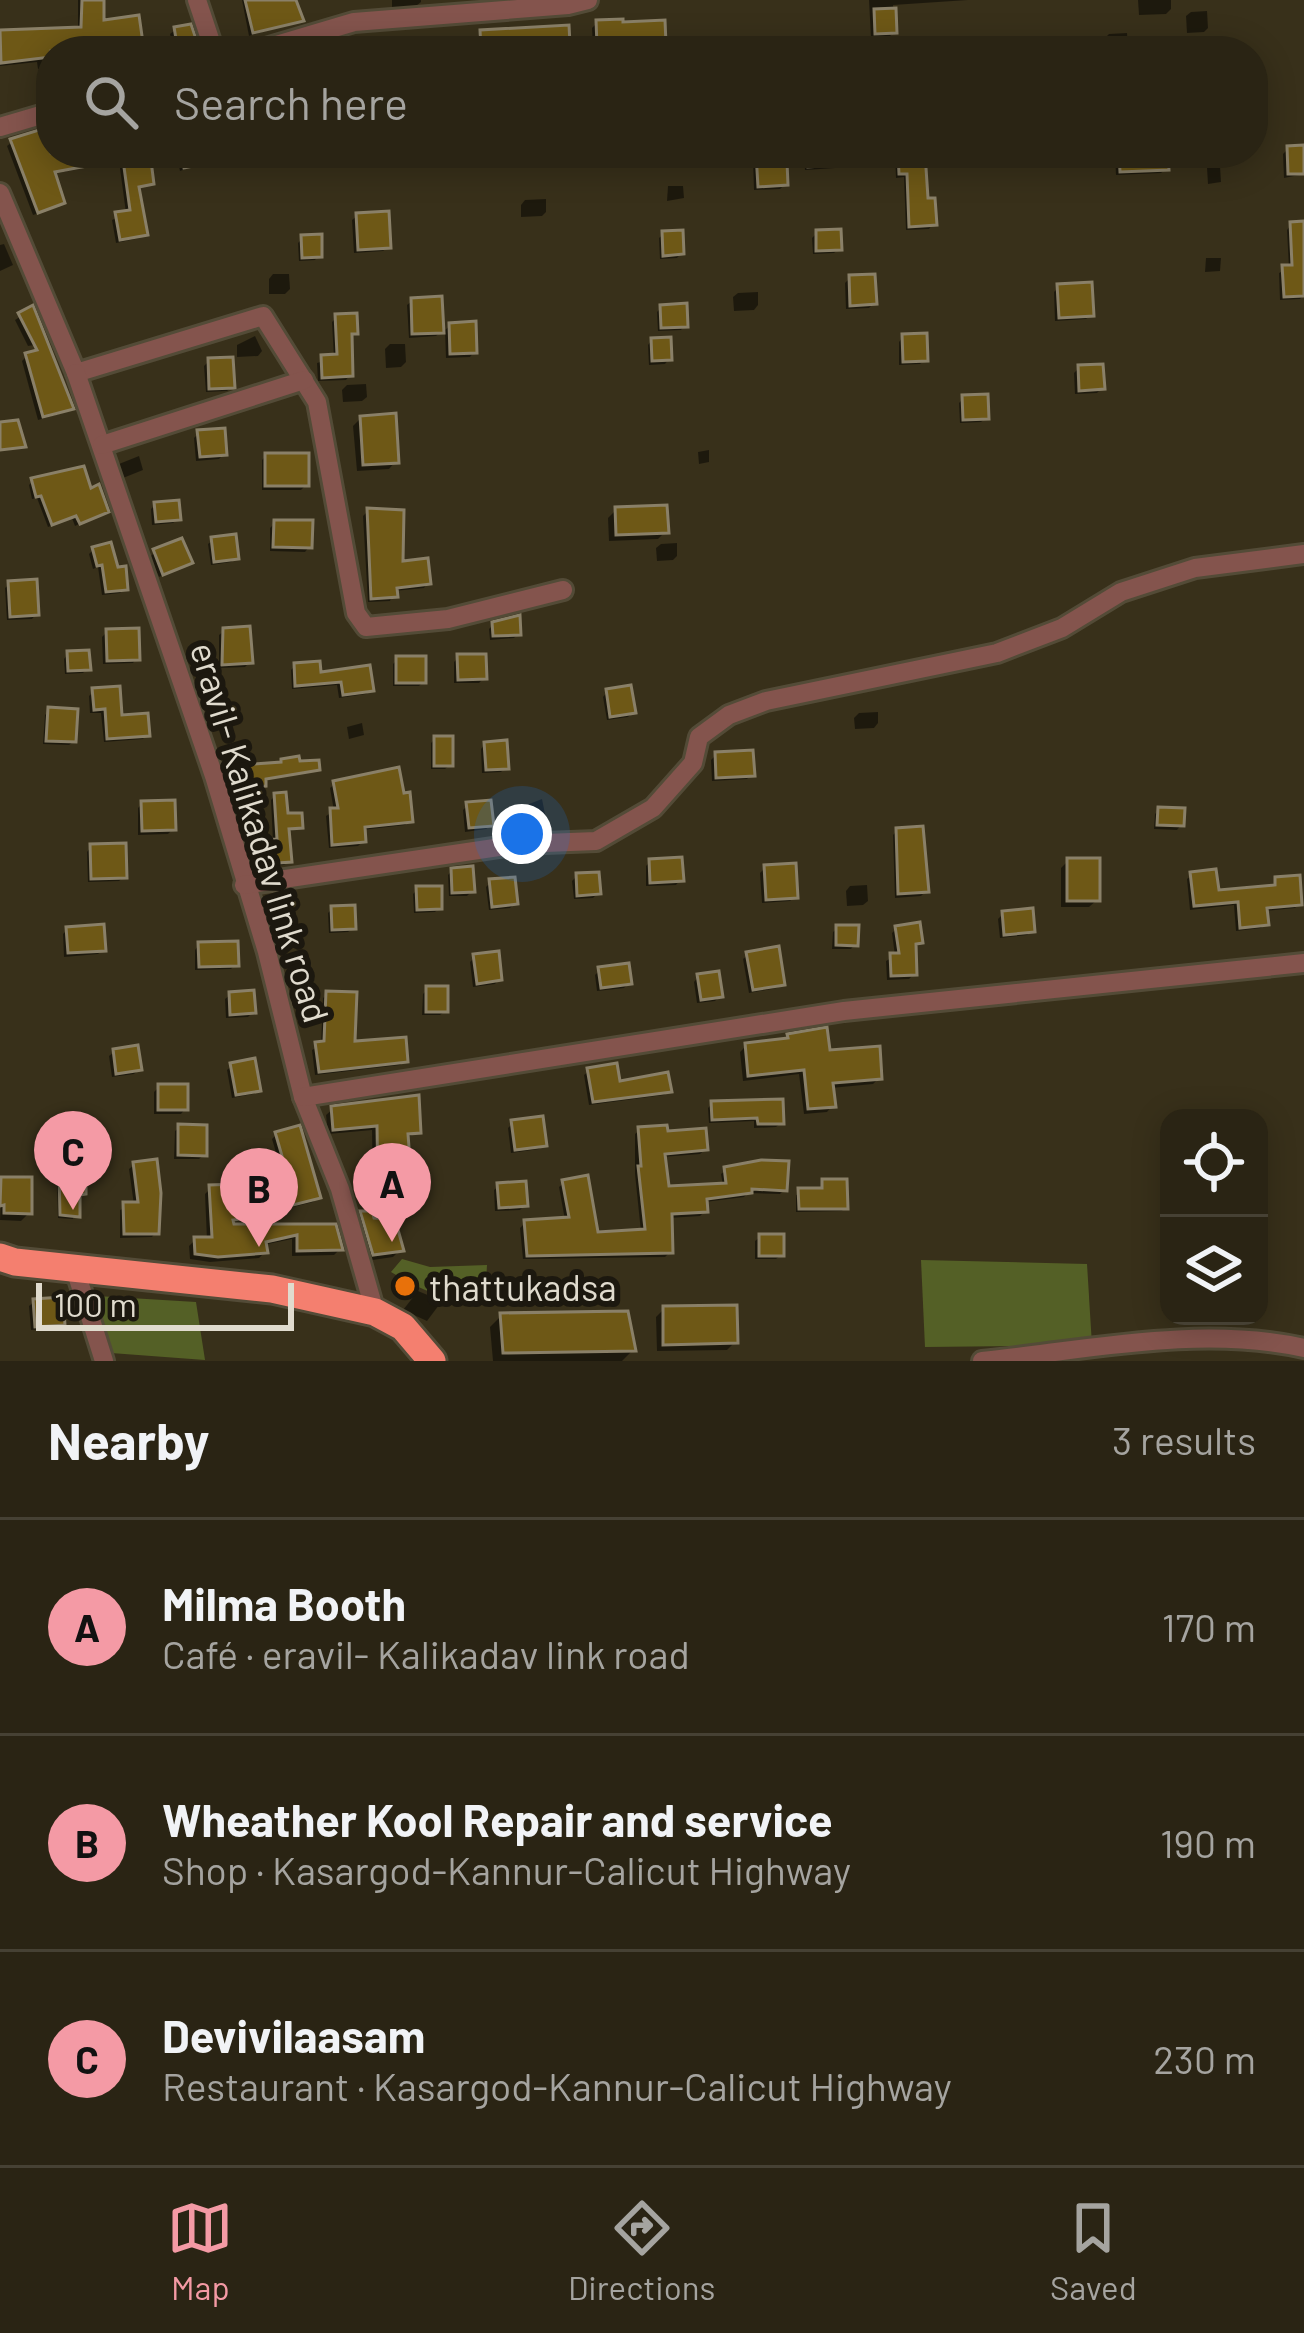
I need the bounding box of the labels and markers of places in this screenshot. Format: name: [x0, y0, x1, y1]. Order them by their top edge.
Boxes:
pin: C: [34, 1111, 112, 1210]
pin: A: [353, 1143, 431, 1242]
pin: B: [220, 1148, 298, 1247]
place label: thattukadsa: [429, 1265, 617, 1308]
marker: thattukadsa: [392, 1273, 418, 1299]

